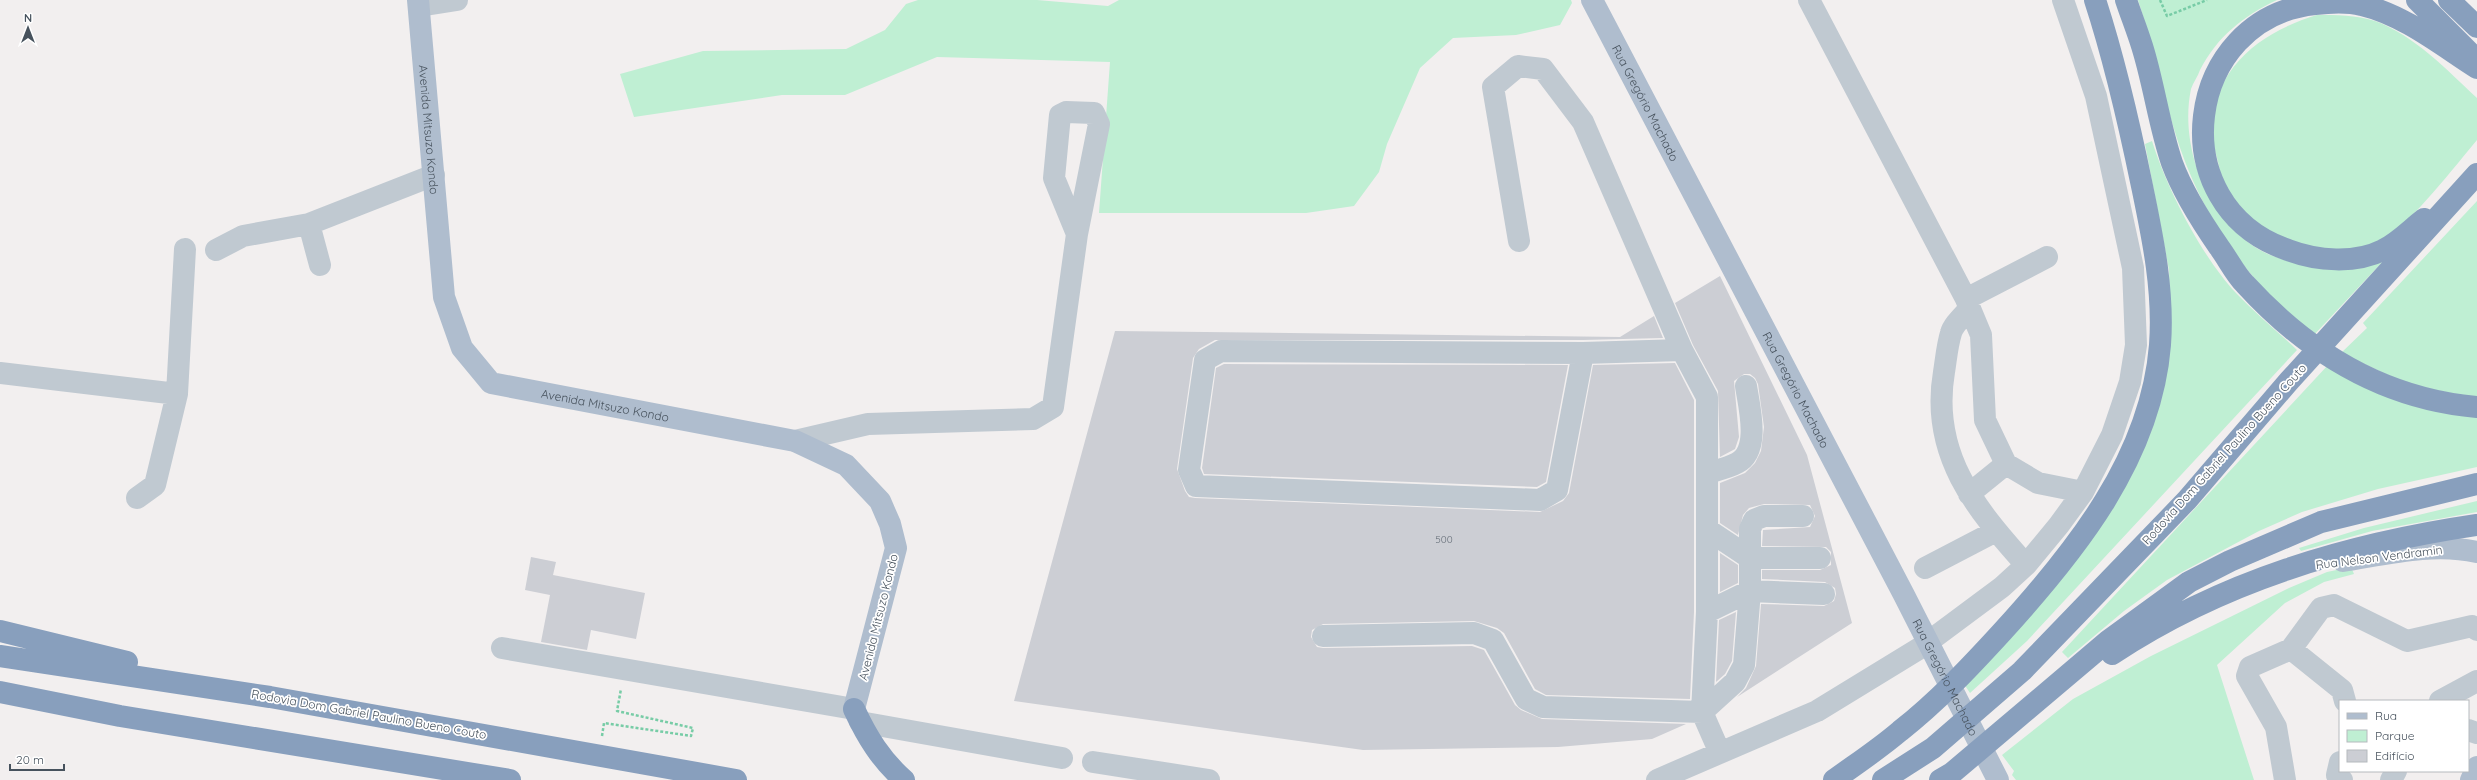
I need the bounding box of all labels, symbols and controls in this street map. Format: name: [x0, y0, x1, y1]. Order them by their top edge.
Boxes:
north arrow: [8, 8, 48, 48]
text: N: [24, 11, 32, 25]
street label: Rua Gregório Machado: [1609, 42, 1683, 163]
street label: Avenida Mitsuzo Kondo: [416, 64, 442, 195]
street label: Rua Gregório Machado: [1760, 329, 1833, 450]
street label: Rodovia Dom Gabriel Paulino Bueno Couto: [2139, 360, 2309, 548]
street label: Avenida Mitsuzo Kondo: [540, 385, 670, 424]
house number: 500: [1435, 533, 1453, 546]
street label: Rua Nelson Vendramin: [2315, 542, 2443, 572]
street label: Avenida Mitsuzo Kondo: [855, 552, 901, 682]
street label: Rua Gregório Machado: [1910, 616, 1982, 738]
street label: Rodovia Dom Gabriel Paulino Bueno Couto: [250, 686, 488, 742]
legend: [2339, 700, 2469, 772]
text: Rua: [2375, 708, 2397, 723]
text: Parque: [2375, 728, 2415, 743]
scale bar: [10, 746, 64, 772]
text: Edifício: [2375, 748, 2415, 763]
text: 20 m: [16, 752, 44, 767]

